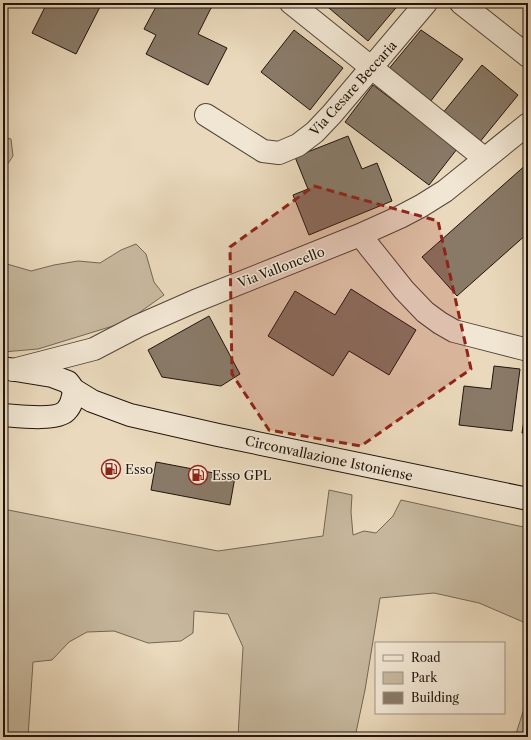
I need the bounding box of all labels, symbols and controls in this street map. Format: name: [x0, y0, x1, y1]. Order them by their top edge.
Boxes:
street label: Via Cesare Beccaria: [305, 37, 400, 140]
street label: Via Valloncello: [234, 243, 327, 291]
street label: Circonvallazione Istoniense: [244, 432, 414, 484]
fuel station icon: Esso: [100, 458, 122, 480]
place label: Esso: [125, 461, 153, 477]
fuel station icon: Esso GPL: [187, 464, 209, 486]
place label: Esso GPL: [212, 467, 272, 483]
legend: [375, 642, 505, 714]
text: Road: [411, 650, 441, 665]
text: Park: [411, 670, 438, 685]
text: Building: [411, 690, 459, 705]

